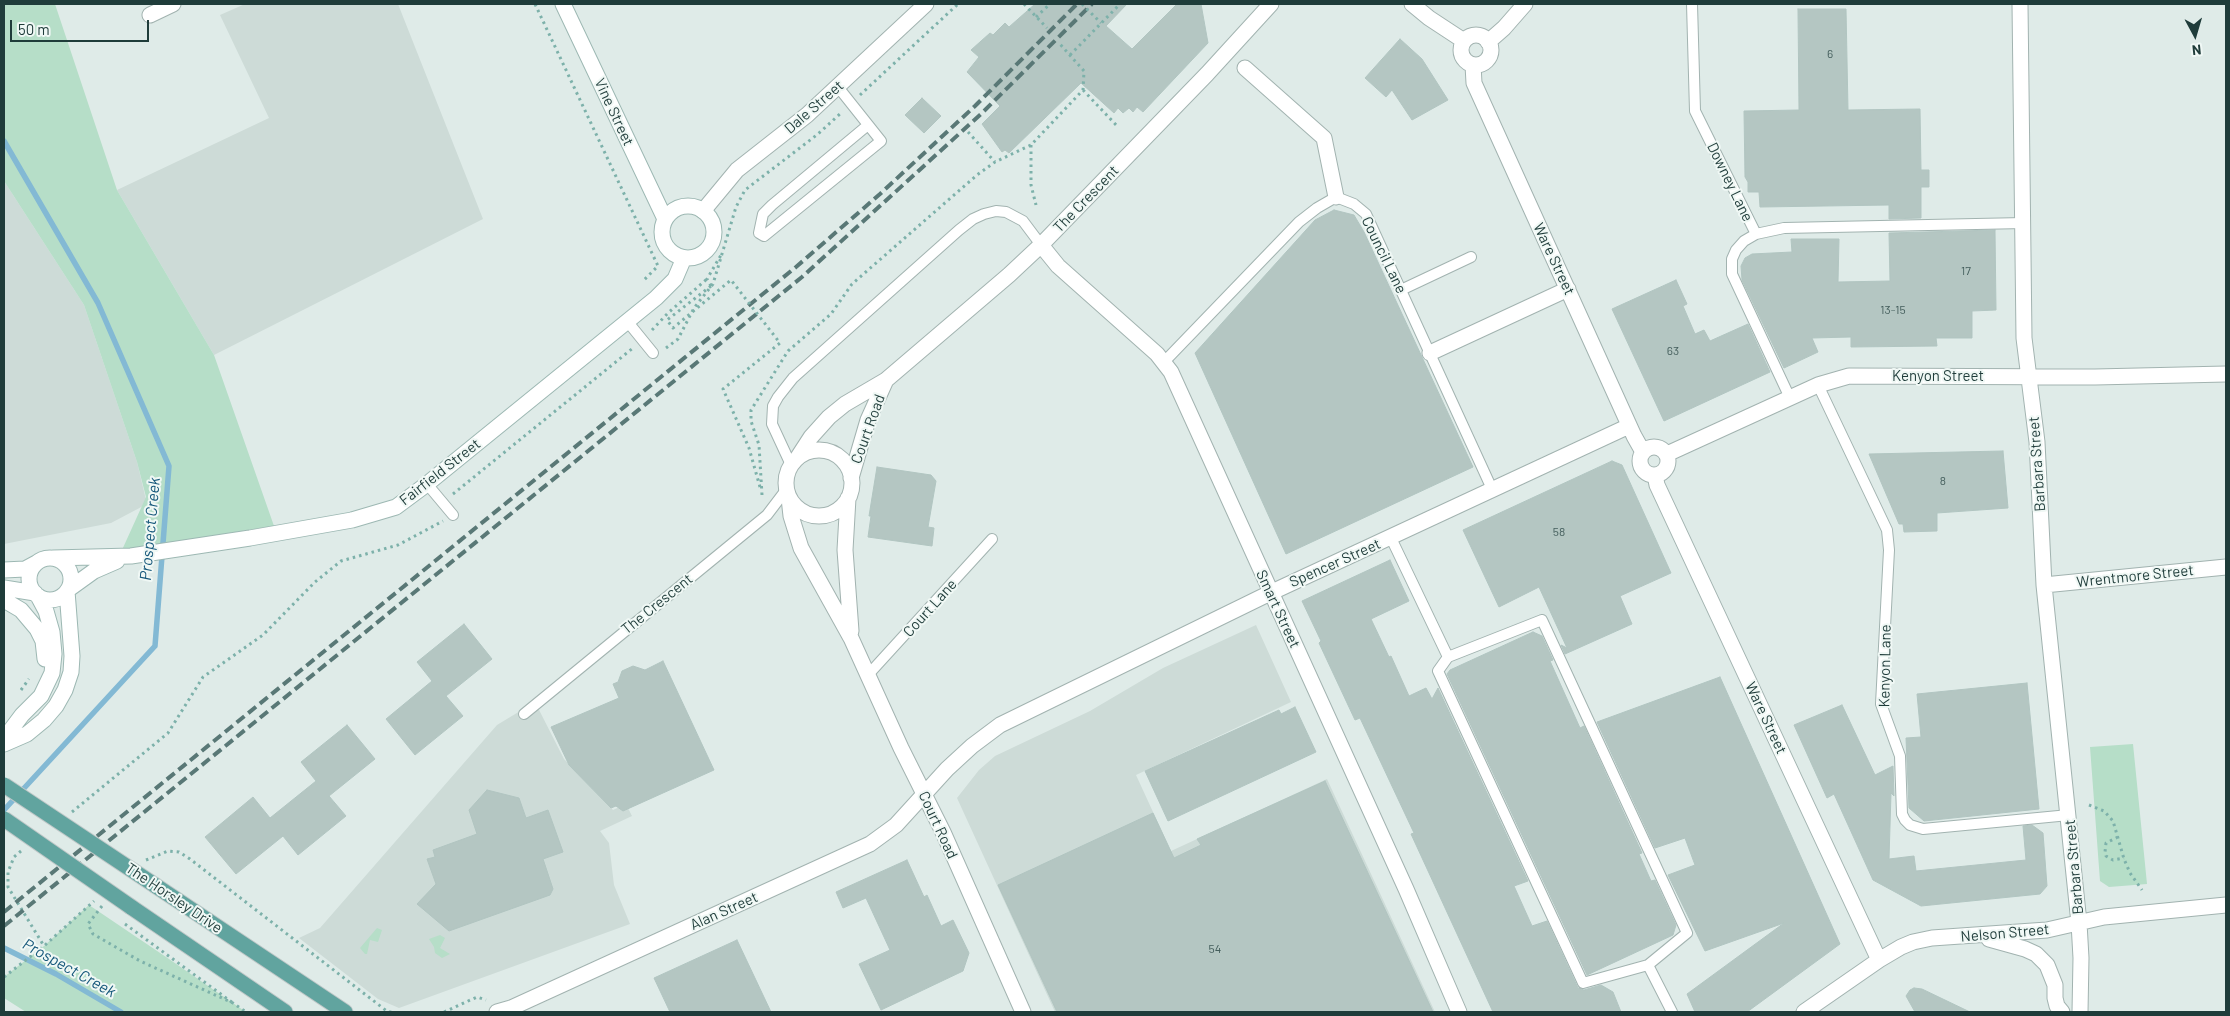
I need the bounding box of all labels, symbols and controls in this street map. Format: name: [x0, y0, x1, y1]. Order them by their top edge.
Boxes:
scale bar: [12, 10, 151, 42]
north arrow: [2170, 10, 2220, 60]
text: 50 m: [18, 20, 50, 38]
text: N: [2191, 41, 2202, 59]
house number: 6: [1827, 47, 1833, 61]
street label: Vine Street: [591, 75, 637, 149]
street label: Dale Street: [781, 77, 847, 137]
street label: Downey Lane: [1703, 139, 1757, 225]
street label: The Crescent: [1050, 162, 1122, 236]
street label: Council Lane: [1358, 214, 1410, 296]
street label: Ware Street: [1529, 220, 1579, 298]
house number: 17: [1961, 264, 1971, 278]
house number: 13-15: [1880, 303, 1906, 317]
house number: 63: [1667, 344, 1679, 358]
street label: Kenyon Street: [1892, 367, 1984, 385]
street label: Court Road: [847, 392, 889, 466]
street label: Barbara Street: [2025, 416, 2049, 512]
street label: Fairfield Street: [396, 435, 484, 509]
house number: 8: [1940, 474, 1946, 488]
water label: Prospect Creek: [136, 477, 164, 581]
house number: 58: [1553, 525, 1565, 539]
street label: Spencer Street: [1287, 535, 1383, 591]
street label: Wrentmore Street: [2075, 561, 2195, 591]
street label: Smart Street: [1252, 567, 1304, 651]
street label: The Crescent: [618, 570, 696, 638]
street label: Court Lane: [899, 575, 961, 641]
street label: Kenyon Lane: [1875, 624, 1895, 708]
street label: Ware Street: [1741, 679, 1791, 757]
street label: Court Road: [915, 788, 961, 862]
street label: Barbara Street: [2061, 819, 2087, 915]
street label: The Horsley Drive: [122, 859, 226, 937]
street label: Alan Street: [687, 888, 761, 934]
street label: Nelson Street: [1960, 920, 2050, 946]
water label: Prospect Creek: [19, 935, 119, 1001]
house number: 54: [1209, 942, 1221, 956]

